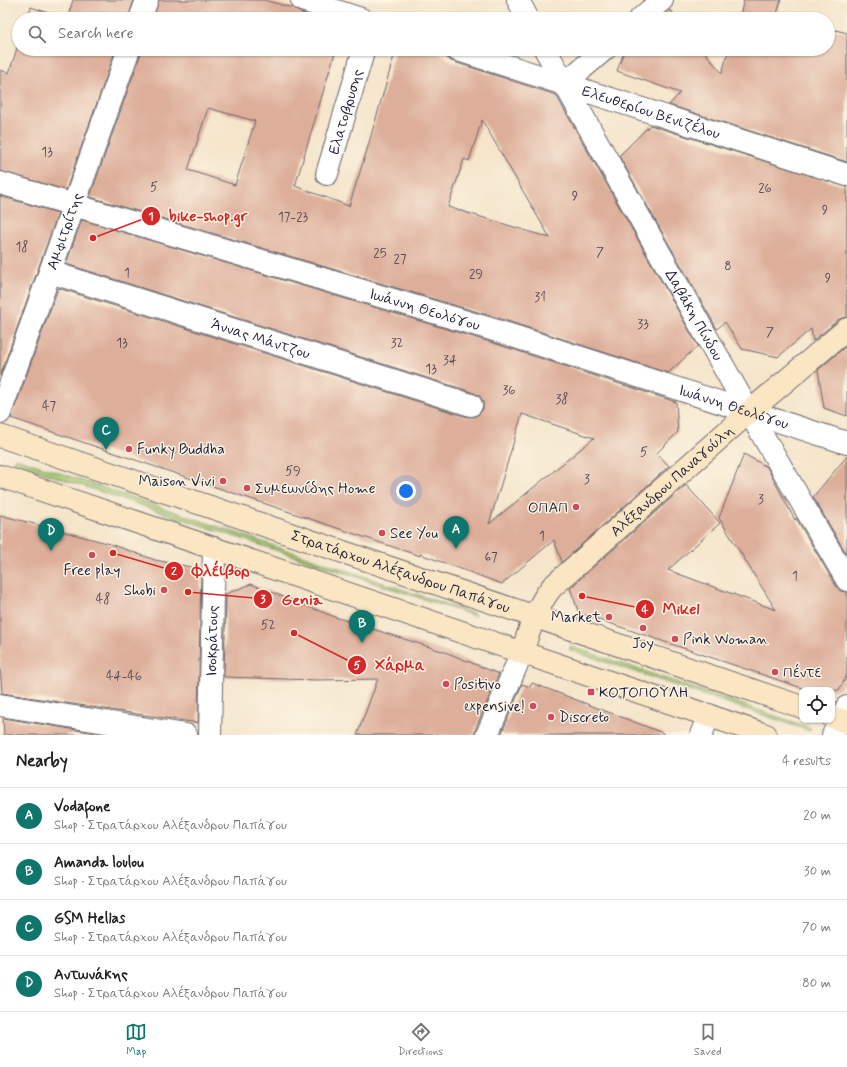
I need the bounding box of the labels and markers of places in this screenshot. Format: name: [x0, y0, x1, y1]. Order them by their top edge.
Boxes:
callout: bike-shop.gr: [141, 202, 255, 230]
pin: C: [93, 417, 119, 450]
place label: Funky Buddha: [137, 440, 225, 460]
marker: Funky Buddha: [124, 444, 134, 454]
place label: Maison Vivi: [138, 472, 215, 492]
marker: Maison Vivi: [218, 476, 228, 486]
place label: Συμεωνίδης Home: [255, 479, 376, 499]
marker: Συμεωνίδης Home: [242, 483, 252, 493]
place label: ΟΠΑΠ: [528, 498, 568, 518]
marker: ΟΠΑΠ: [571, 502, 581, 512]
pin: A: [443, 516, 469, 549]
pin: D: [38, 518, 64, 551]
place label: See You: [390, 524, 438, 544]
marker: See You: [377, 528, 387, 538]
marker: Free play: [87, 550, 97, 560]
callout: Φλέιβορ: [164, 557, 258, 585]
place label: Free play: [64, 561, 120, 581]
place label: Shobi: [124, 581, 156, 601]
marker: Shobi: [159, 585, 169, 595]
callout: Genia: [253, 585, 330, 613]
callout: Mikel: [635, 595, 708, 623]
place label: Market: [551, 608, 601, 628]
pin: B: [349, 610, 375, 643]
marker: Market: [604, 612, 614, 622]
marker: Joy: [638, 623, 648, 633]
place label: Pink Woman: [683, 630, 768, 650]
place label: Joy: [632, 634, 654, 654]
marker: Pink Woman: [670, 634, 680, 644]
callout: Χάρμα: [347, 651, 433, 679]
place label: Πέντε: [783, 663, 821, 683]
marker: Πέντε: [770, 667, 780, 677]
place label: Positivo: [454, 675, 501, 695]
marker: Positivo: [441, 679, 451, 689]
place label: ΚΟΤΟΠΟΥΛΗ: [599, 683, 689, 703]
marker: ΚΟΤΟΠΟΥΛΗ: [586, 687, 596, 697]
place label: expensive!: [464, 697, 525, 717]
marker: expensive!: [528, 701, 538, 711]
place label: Discreto: [559, 708, 609, 728]
marker: Discreto: [546, 712, 556, 722]

